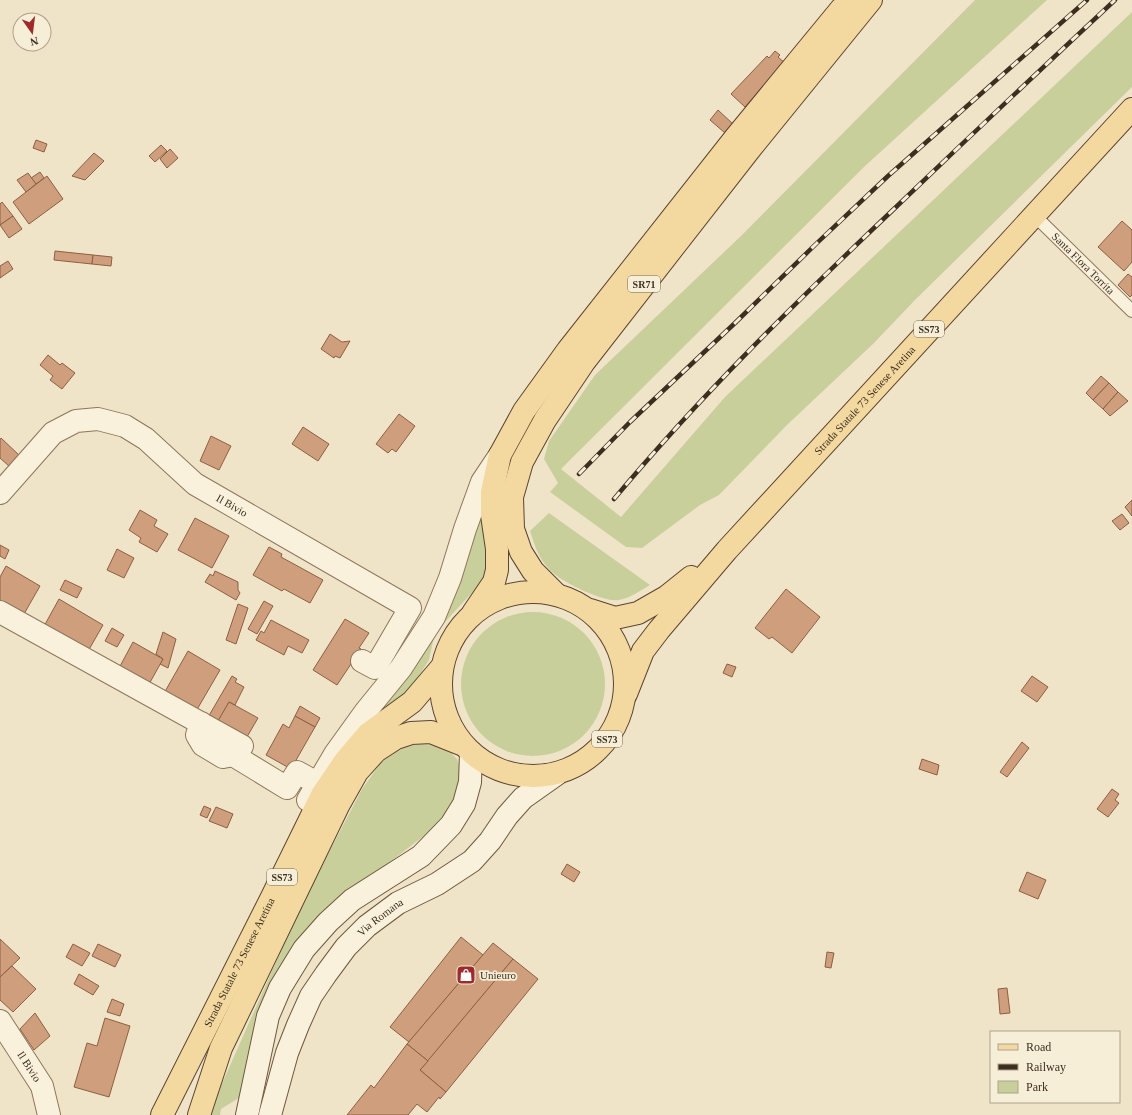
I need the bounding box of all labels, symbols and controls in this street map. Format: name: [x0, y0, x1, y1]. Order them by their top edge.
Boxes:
north arrow: [12, 12, 52, 52]
text: N: [29, 35, 40, 48]
street label: Santa Flora Torrita: [1050, 230, 1117, 297]
road number: SR71: [628, 276, 660, 292]
road number: SS73: [914, 321, 944, 337]
street label: Strada Statale 73 Senese Aretina: [812, 343, 917, 457]
street label: Il Bivio: [214, 492, 250, 519]
road number: SS73: [592, 731, 622, 747]
road number: SS73: [267, 869, 297, 885]
street label: Strada Statale 73 Senese Aretina: [201, 896, 277, 1029]
street label: Via Romana: [355, 896, 405, 938]
shop icon: Unieuro: [455, 964, 477, 986]
place label: Unieuro: [480, 969, 517, 981]
legend: [990, 1031, 1120, 1103]
text: Road: [1026, 1040, 1051, 1054]
street label: Il Bivio: [15, 1049, 44, 1084]
text: Railway: [1026, 1060, 1066, 1074]
text: Park: [1026, 1080, 1048, 1094]

